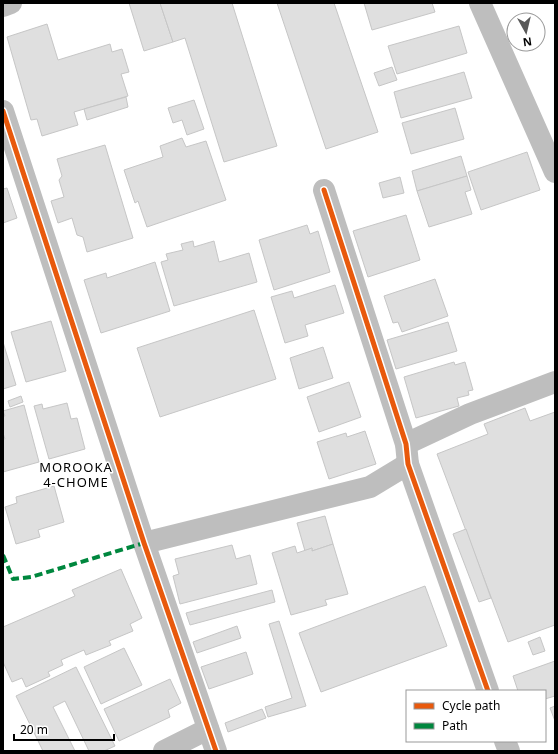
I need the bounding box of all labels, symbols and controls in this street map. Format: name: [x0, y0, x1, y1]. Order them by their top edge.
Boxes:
north arrow: [506, 12, 546, 52]
text: N: [522, 34, 533, 50]
district label: MOROOKA 4-CHOME: [39, 458, 113, 491]
legend: [406, 690, 546, 742]
text: Cycle path: [442, 697, 500, 714]
scale bar: [14, 716, 114, 742]
text: Path: [442, 717, 468, 734]
text: 20 m: [20, 721, 48, 738]

